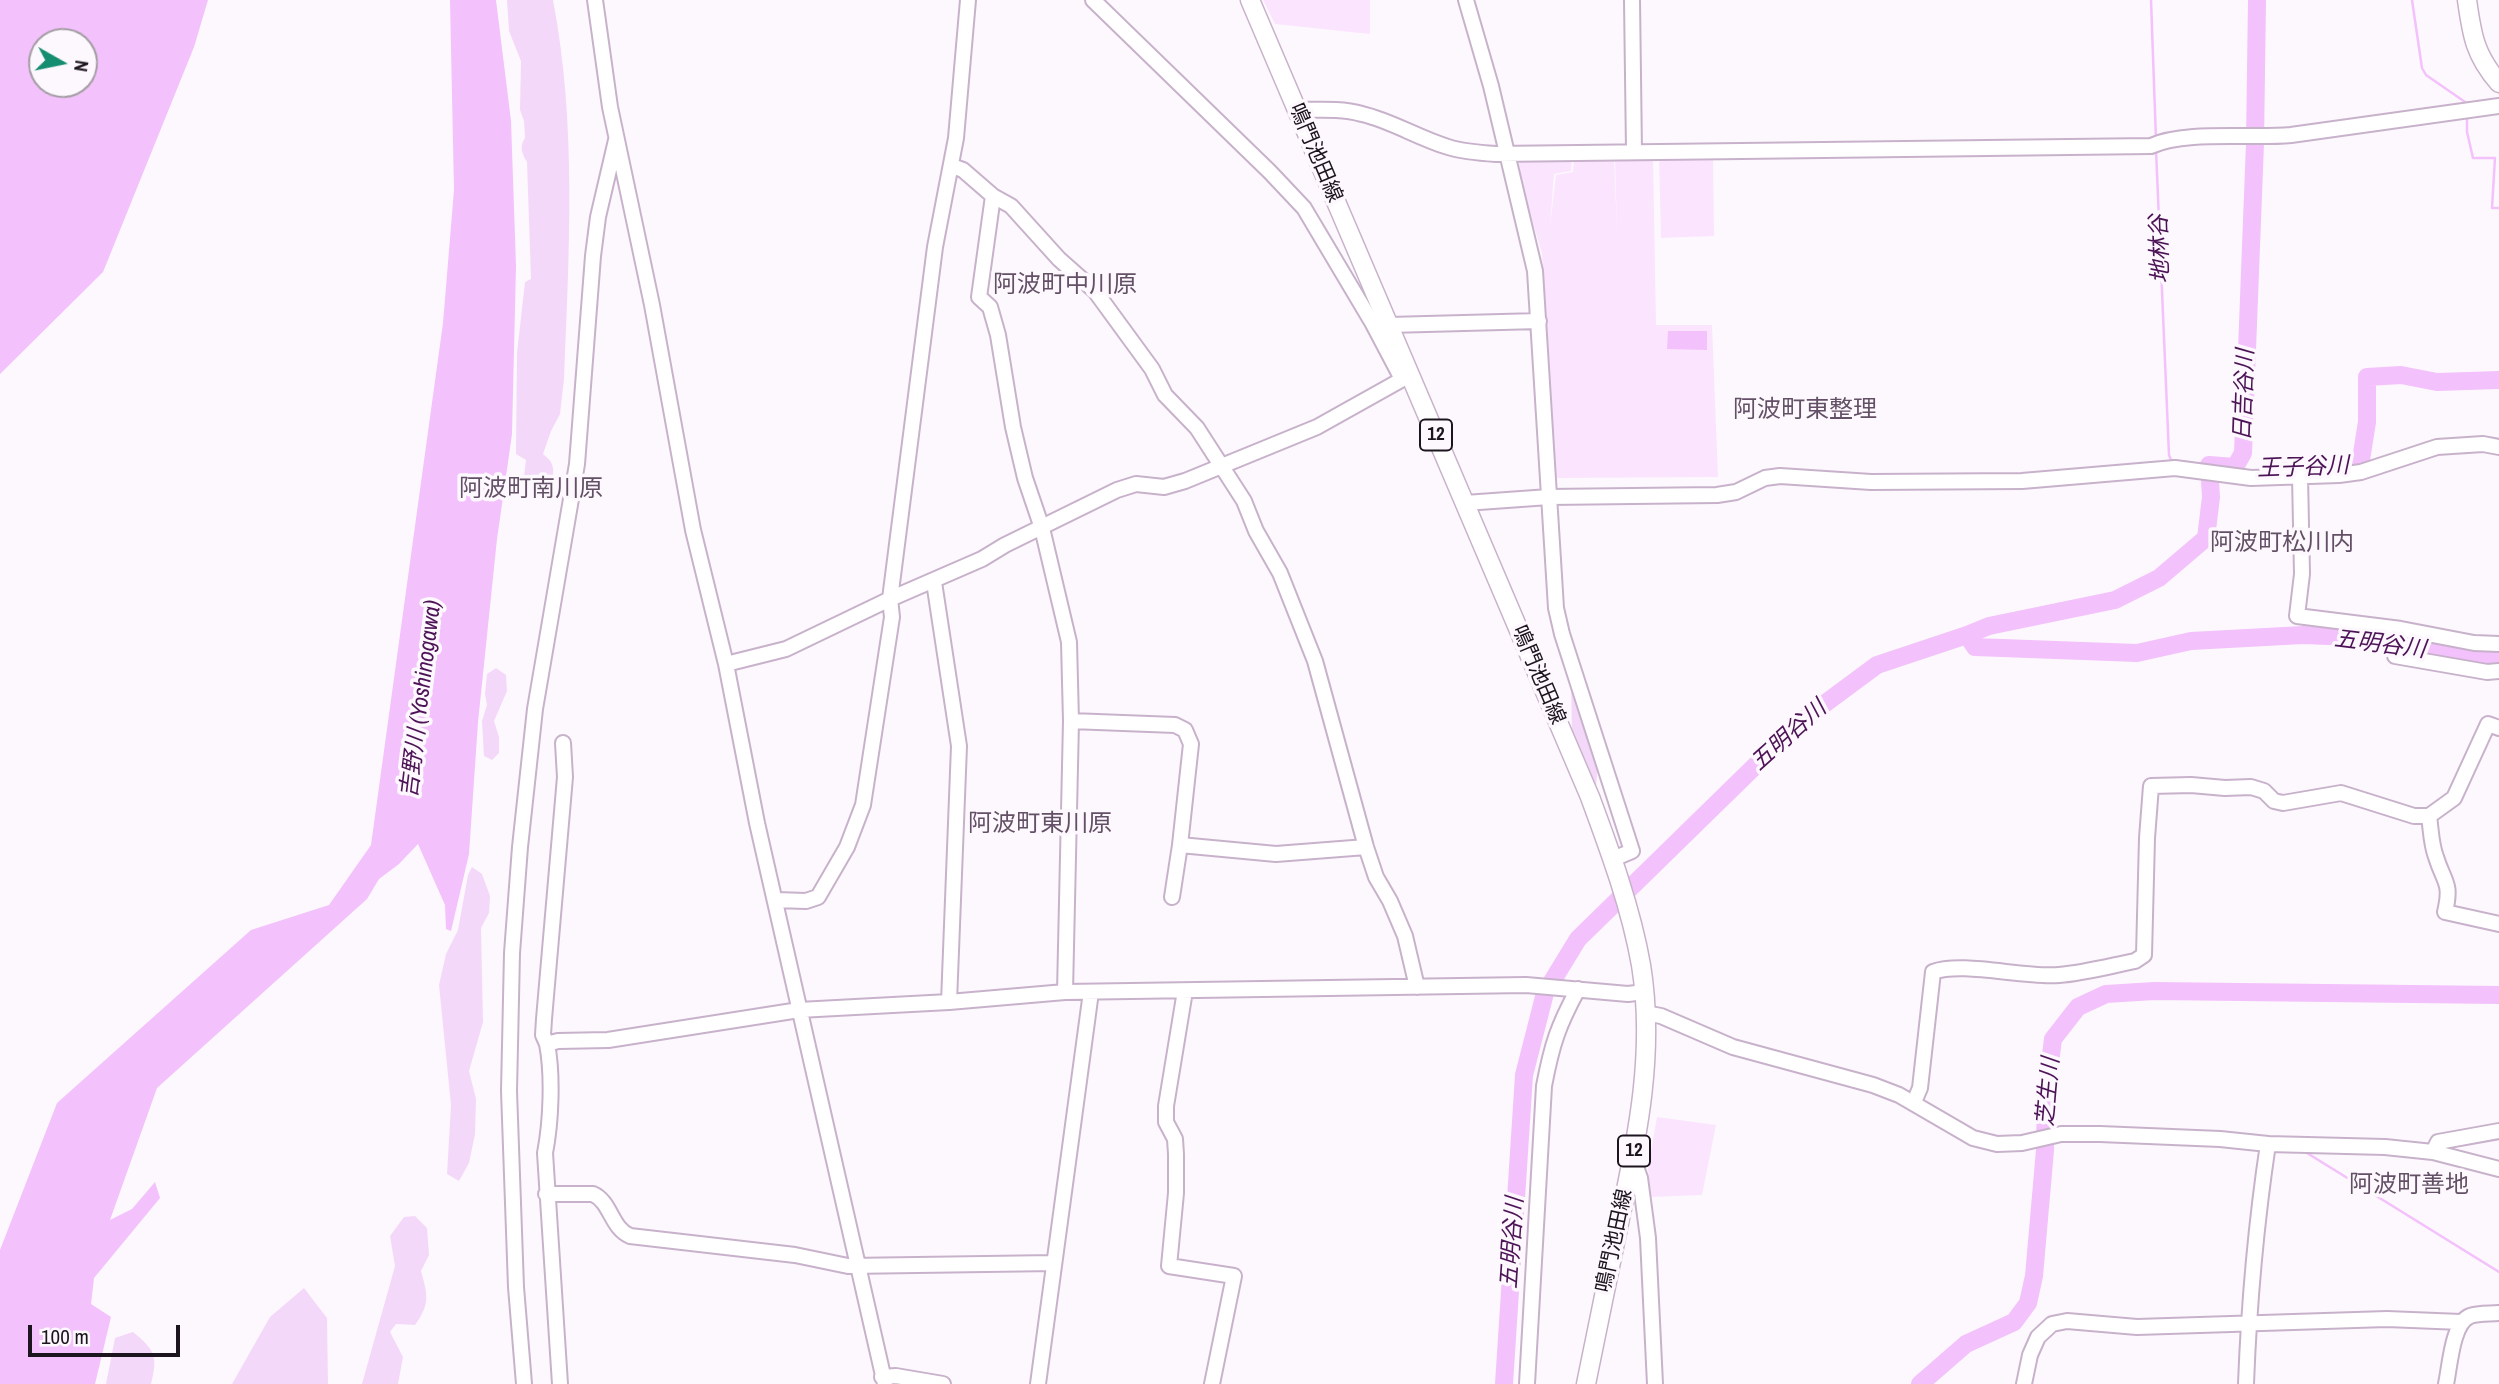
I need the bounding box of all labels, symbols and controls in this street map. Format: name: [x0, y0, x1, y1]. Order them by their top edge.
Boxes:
north arrow: [28, 28, 98, 98]
text: N: [68, 58, 95, 74]
street label: 鳴門池田線: [1283, 100, 1347, 206]
water label: 地林谷: [2146, 214, 2176, 284]
district label: 阿波町中川原: [993, 272, 1137, 300]
water label: 日吉谷川: [2230, 349, 2260, 441]
district label: 阿波町東整理: [1733, 397, 1877, 425]
road number: 12: [1420, 420, 1452, 450]
water label: 王子谷川: [2257, 453, 2349, 483]
district label: 阿波町南川原: [459, 476, 603, 504]
district label: 阿波町松川内: [2210, 530, 2354, 558]
water label: 吉野川 (Yoshinogawa): [396, 599, 448, 799]
street label: 鳴門池田線: [1506, 622, 1570, 728]
water label: 五明谷川: [2333, 626, 2427, 664]
water label: 五明谷川: [1746, 695, 1832, 777]
district label: 阿波町東川原: [968, 811, 1112, 839]
water label: 芝生川: [2032, 1056, 2066, 1128]
road number: 12: [1618, 1135, 1650, 1166]
district label: 阿波町善地: [2349, 1172, 2469, 1200]
street label: 鳴門池田線: [1592, 1187, 1638, 1295]
water label: 五明谷川: [1496, 1196, 1530, 1290]
scale bar: [32, 1310, 184, 1354]
text: 100 m: [41, 1322, 89, 1351]

